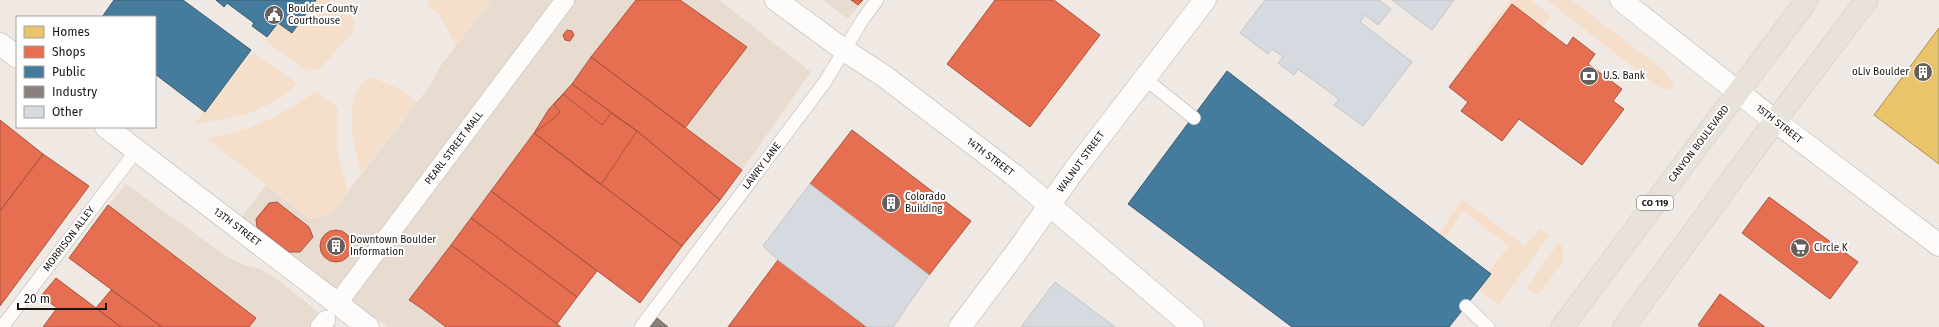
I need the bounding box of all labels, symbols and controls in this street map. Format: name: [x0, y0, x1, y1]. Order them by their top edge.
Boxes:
place label: Boulder County Courthouse: [288, 3, 358, 27]
public building icon: Boulder County Courthouse: [263, 4, 285, 26]
legend: [16, 16, 156, 128]
text: Homes: [52, 25, 90, 39]
text: Shops: [52, 45, 86, 59]
building icon: oLiv Boulder: [1912, 61, 1934, 83]
text: Public: [52, 65, 86, 79]
bank icon: U.S. Bank: [1578, 65, 1600, 87]
place label: oLiv Boulder: [1852, 66, 1909, 78]
place label: U.S. Bank: [1603, 70, 1646, 82]
text: Industry: [52, 85, 97, 99]
street label: 15TH STREET: [1753, 102, 1805, 146]
street label: CANYON BOULEVARD: [1666, 103, 1732, 185]
text: Other: [52, 105, 83, 119]
street label: PEARL STREET MALL: [422, 109, 486, 187]
street label: WALNUT STREET: [1055, 128, 1108, 195]
street label: 14TH STREET: [964, 135, 1017, 179]
street label: LAWRY LANE: [740, 140, 784, 192]
place label: Colorado Building: [905, 191, 946, 215]
building icon: Colorado Building: [880, 192, 902, 214]
road number: CO 119: [1637, 196, 1673, 210]
street label: MORRISON ALLEY: [41, 204, 98, 274]
street label: 13TH STREET: [211, 205, 264, 249]
place label: Downtown Boulder Information: [350, 234, 436, 258]
building icon: Downtown Boulder Information: [325, 235, 347, 257]
supermarket icon: Circle K: [1789, 237, 1811, 259]
place label: Circle K: [1814, 242, 1848, 254]
scale bar: [18, 285, 106, 311]
text: 20 m: [24, 292, 50, 306]

